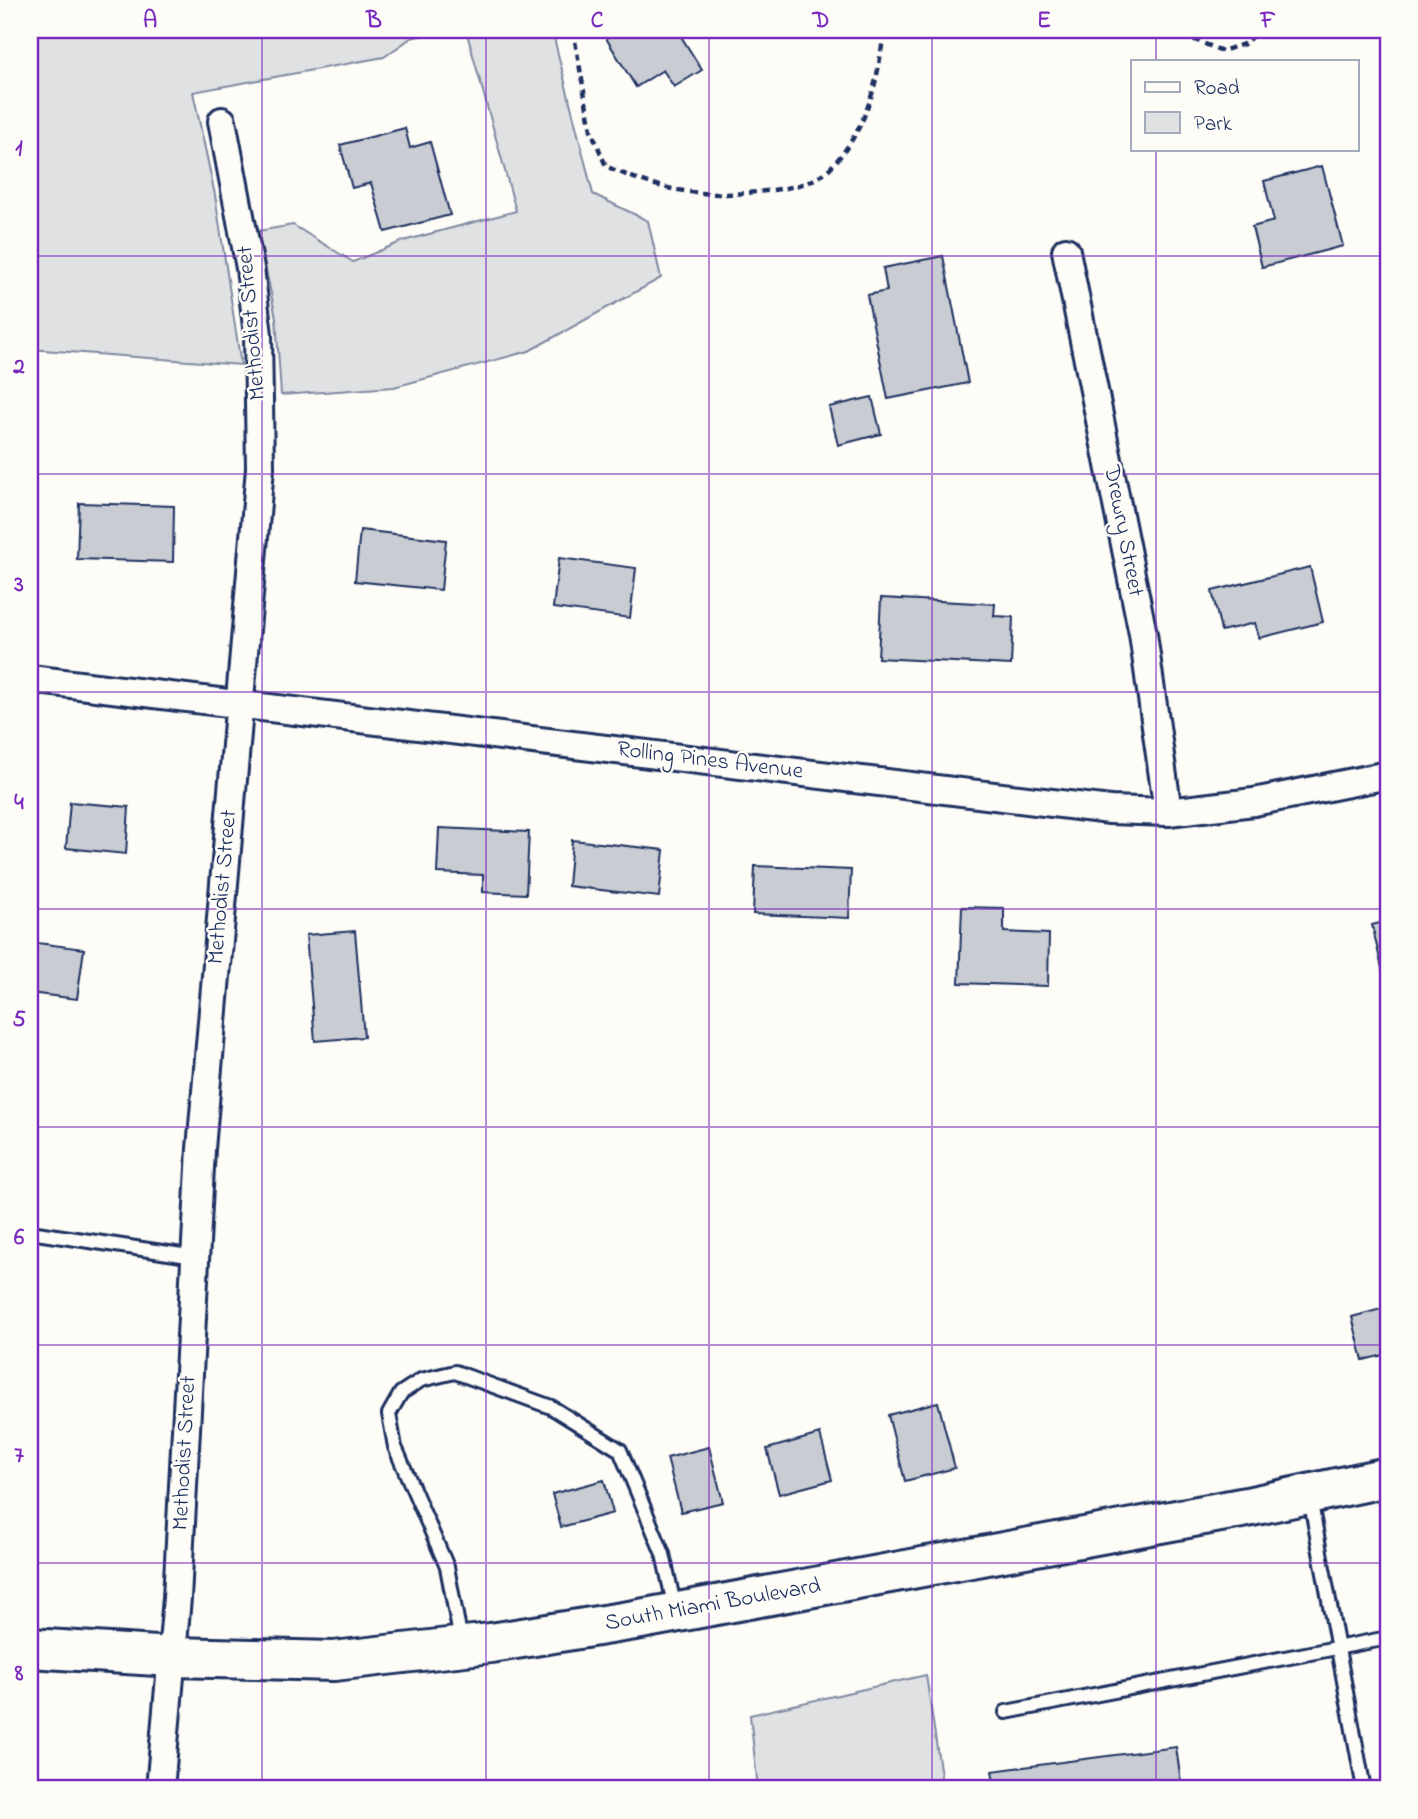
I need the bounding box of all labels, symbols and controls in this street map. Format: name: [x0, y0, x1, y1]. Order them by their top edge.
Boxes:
text: A: [143, 5, 157, 38]
text: B: [365, 5, 382, 38]
text: C: [591, 5, 604, 38]
text: D: [812, 5, 829, 38]
text: E: [1037, 5, 1051, 38]
text: F: [1260, 5, 1276, 38]
legend: [1131, 60, 1358, 150]
text: Road: [1194, 74, 1240, 104]
text: Park: [1194, 110, 1233, 140]
text: 1: [15, 133, 23, 166]
street label: Methodist Street: [229, 244, 275, 402]
text: 2: [12, 351, 25, 384]
street label: Drewry Street: [1092, 462, 1152, 600]
text: 3: [13, 569, 24, 602]
street label: Rolling Pines Avenue: [615, 733, 806, 790]
text: 4: [14, 787, 24, 820]
street label: Methodist Street: [200, 808, 246, 966]
text: 5: [12, 1004, 26, 1037]
text: 6: [14, 1222, 25, 1255]
street label: Methodist Street: [164, 1374, 206, 1531]
text: 7: [14, 1440, 24, 1473]
street label: South Miami Boulevard: [603, 1570, 824, 1640]
text: 8: [14, 1658, 24, 1691]

